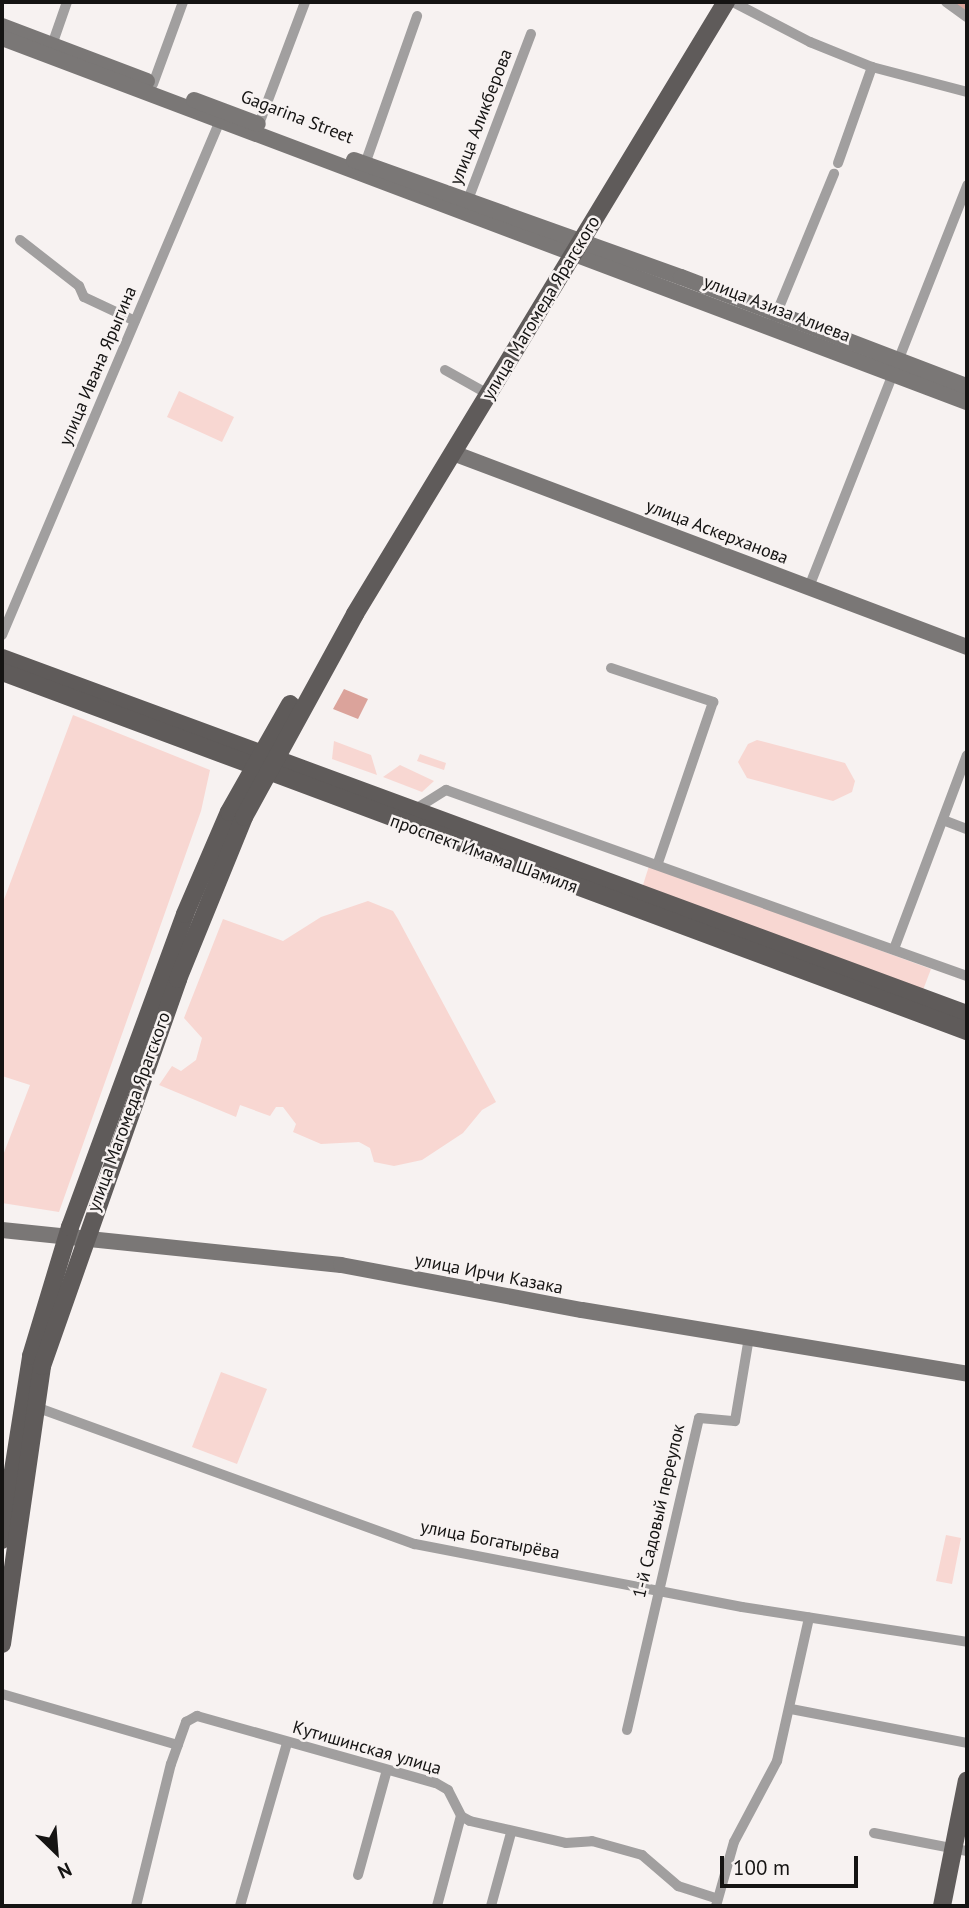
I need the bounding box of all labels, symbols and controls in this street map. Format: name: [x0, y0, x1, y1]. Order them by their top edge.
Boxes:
street label: улица Аликберова: [445, 46, 517, 188]
street label: Gagarina Street: [238, 86, 356, 148]
street label: улица Магомеда Ярагского: [477, 212, 605, 404]
street label: улица Азиза Алиева: [700, 271, 854, 347]
street label: улица Ивана Ярыгина: [55, 283, 141, 449]
street label: улица Аскерханова: [642, 495, 792, 569]
street label: проспект Имама Шамиля: [387, 810, 581, 898]
street label: улица Магомеда Ярагского: [83, 1009, 175, 1215]
street label: улица Ирчи Казака: [413, 1249, 565, 1299]
street label: 1-й Садовый переулок: [628, 1422, 690, 1600]
street label: улица Богатырёва: [418, 1516, 562, 1564]
street label: Кутишинская улица: [290, 1716, 444, 1780]
north arrow: [21, 1817, 91, 1887]
scale bar: [724, 1842, 862, 1886]
text: 100 m: [733, 1854, 790, 1881]
text: N: [54, 1858, 76, 1885]

